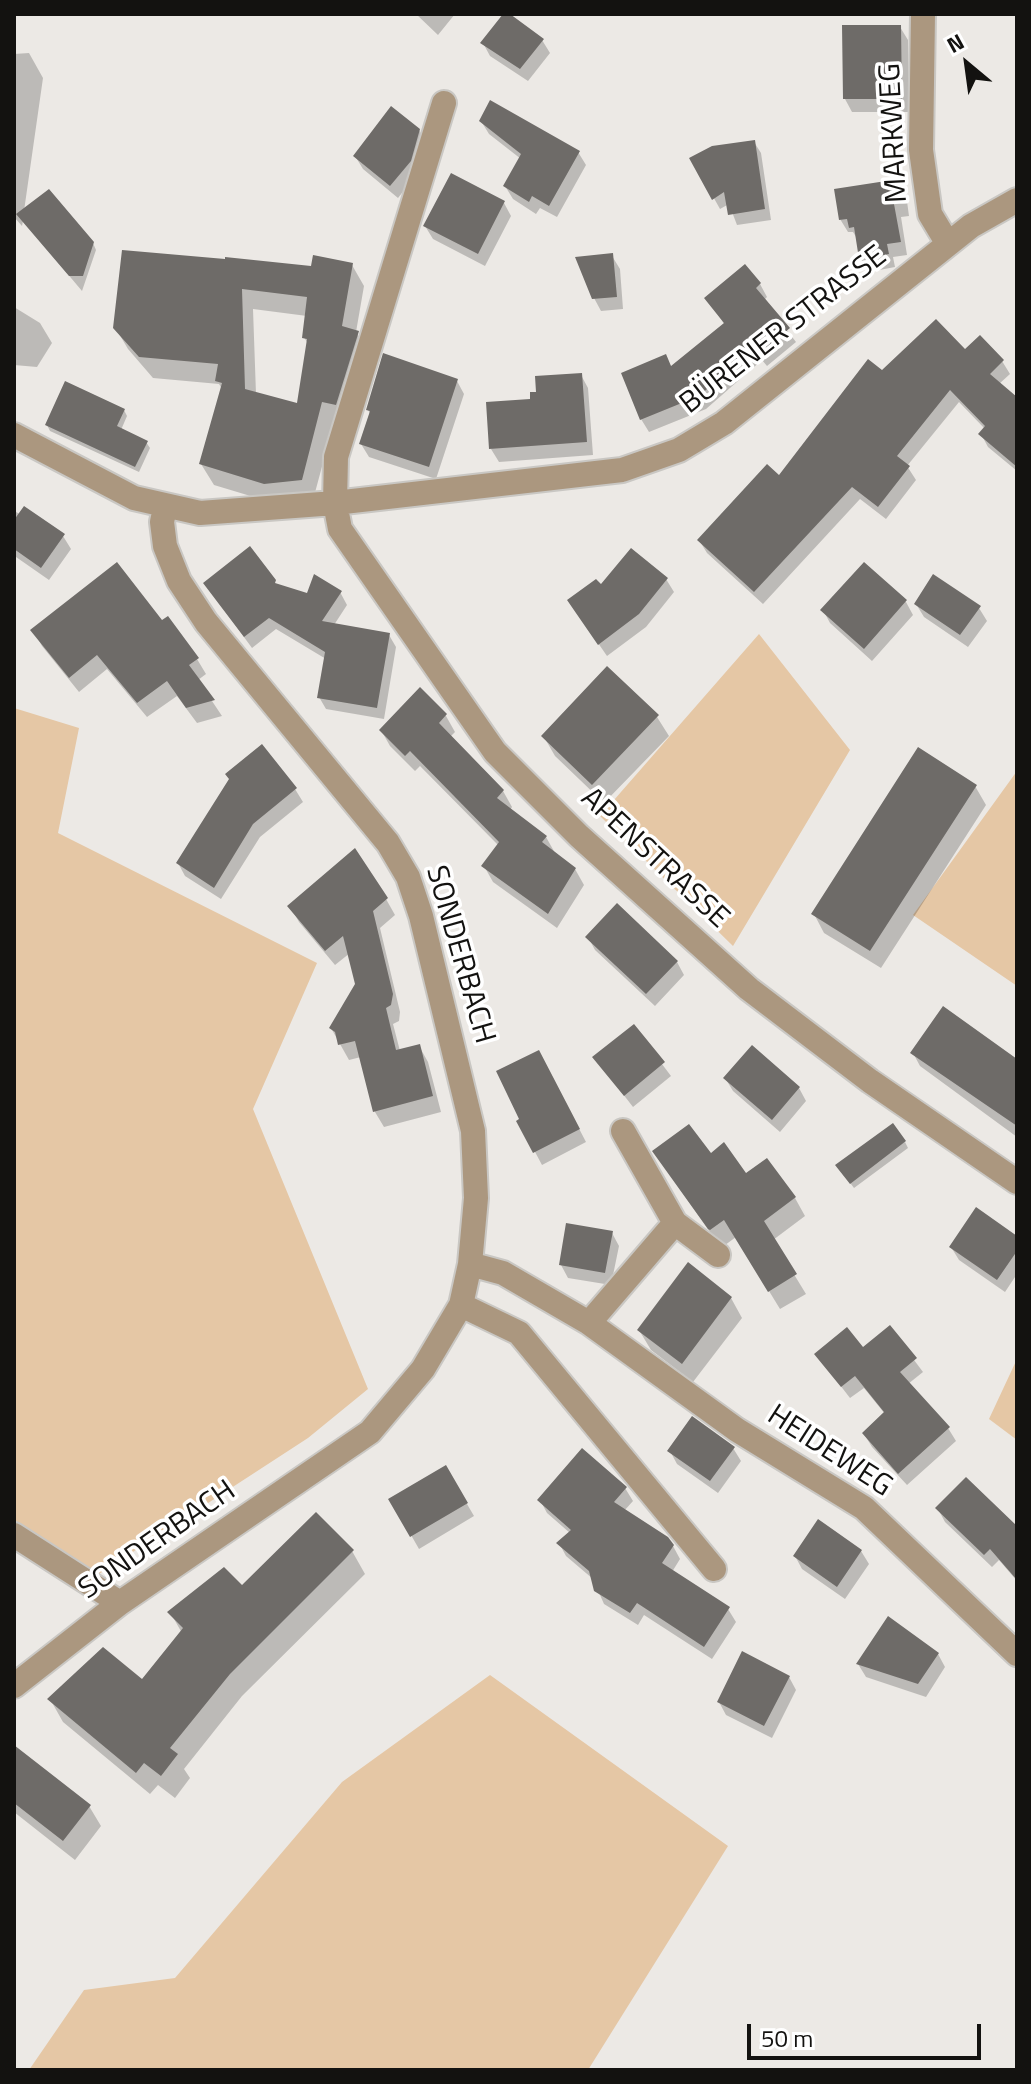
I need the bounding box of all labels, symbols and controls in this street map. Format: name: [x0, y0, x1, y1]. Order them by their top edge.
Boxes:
north arrow: [927, 24, 1007, 104]
text: N: [940, 24, 970, 62]
street label: MARKWEG: [873, 62, 917, 204]
street label: BÜRENER STRASSE: [674, 239, 894, 423]
street label: APENSTRASSE: [572, 781, 736, 937]
street label: SONDERBACH: [416, 862, 502, 1048]
street label: HEIDEWEG: [760, 1398, 898, 1506]
street label: SONDERBACH: [73, 1474, 243, 1608]
scale bar: [751, 2008, 985, 2058]
text: 50 m: [761, 2020, 813, 2056]

